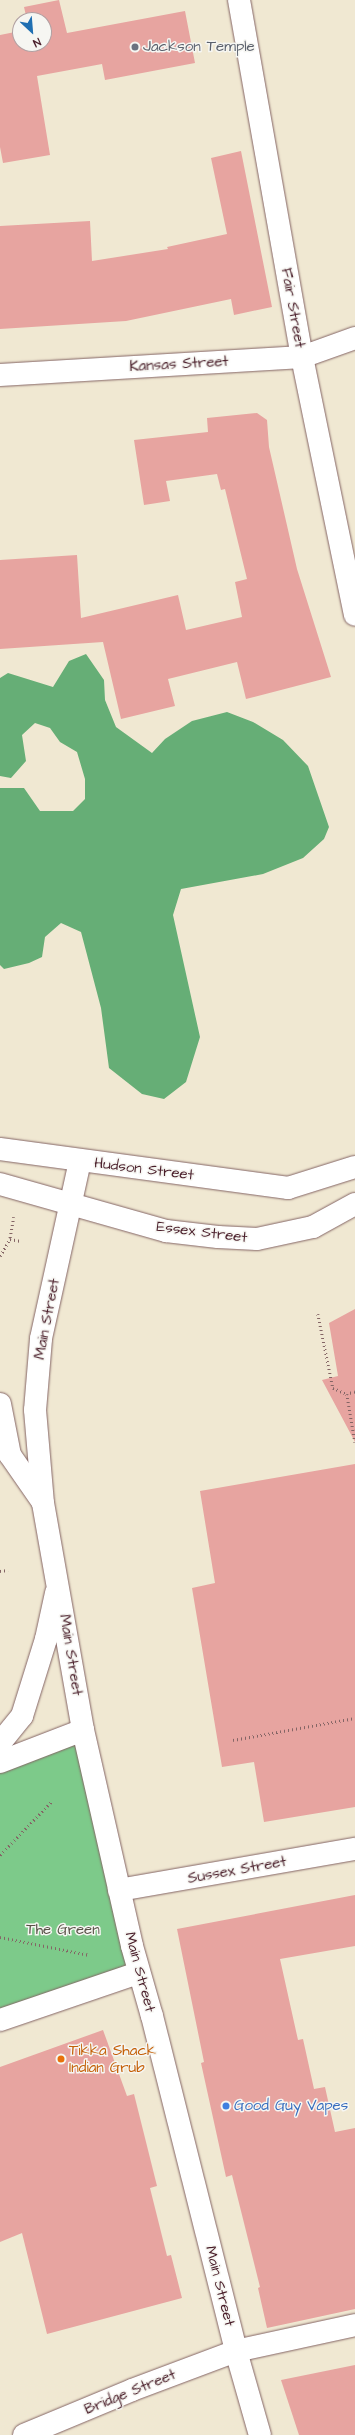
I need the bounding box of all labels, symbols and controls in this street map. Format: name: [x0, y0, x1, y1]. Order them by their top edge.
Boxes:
north arrow: [12, 12, 52, 52]
text: N: [31, 34, 43, 51]
place label: Jackson Temple: [143, 38, 255, 56]
marker: Jackson Temple: [130, 42, 140, 52]
street label: Fair Street: [277, 267, 309, 349]
street label: Kansas Street: [129, 352, 229, 376]
street label: Hudson Street: [93, 1154, 195, 1184]
street label: Essex Street: [156, 1217, 248, 1247]
street label: Main Street: [30, 1277, 64, 1361]
street label: Main Street: [56, 1613, 86, 1697]
street label: Sussex Street: [186, 1852, 288, 1888]
park label: The Green: [26, 1921, 100, 1939]
street label: Main Street: [121, 1930, 159, 2014]
place label: Tikka Shack Indian Grub: [69, 2041, 156, 2076]
marker: Tikka Shack Indian Grub: [56, 2054, 66, 2064]
place label: Good Guy Vapes: [234, 2097, 348, 2115]
marker: Good Guy Vapes: [221, 2101, 231, 2111]
street label: Main Street: [201, 2244, 239, 2328]
street label: Bridge Street: [82, 2365, 178, 2419]

